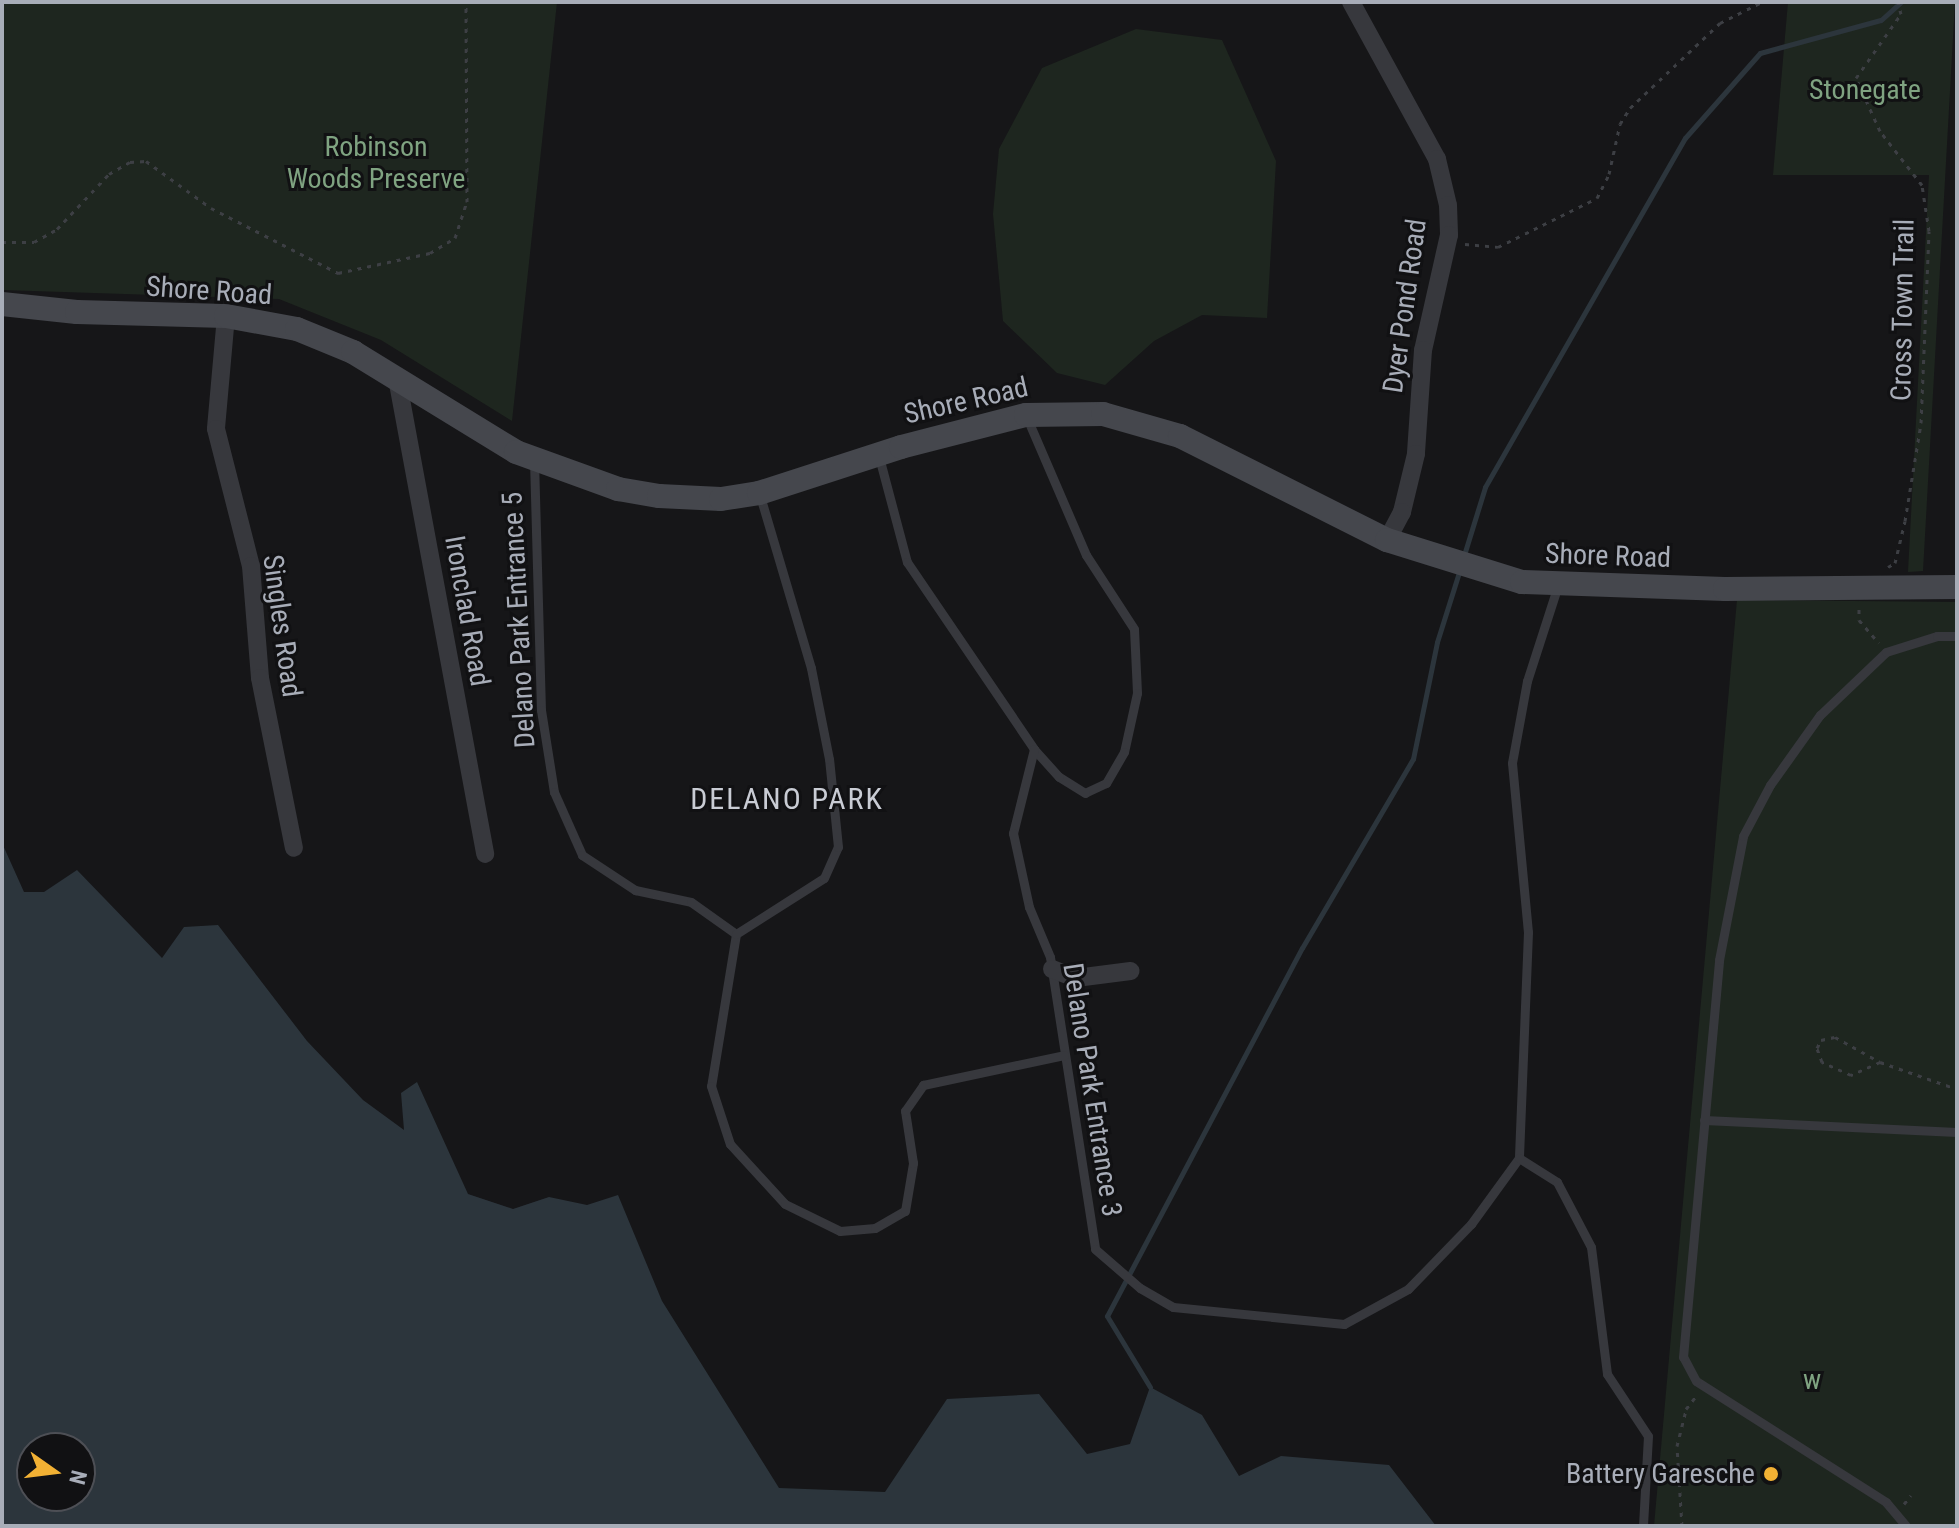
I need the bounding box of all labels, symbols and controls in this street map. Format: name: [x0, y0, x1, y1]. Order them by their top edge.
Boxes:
park label: Stonegate: [1809, 73, 1921, 107]
park label: Robinson Woods Preserve: [287, 130, 465, 196]
street label: Dyer Pond Road: [1376, 217, 1434, 395]
street label: Cross Town Trail: [1885, 218, 1921, 402]
street label: Shore Road: [145, 270, 273, 312]
street label: Shore Road: [901, 370, 1031, 432]
street label: Delano Park Entrance 5: [496, 491, 542, 749]
street label: Ironclad Road: [437, 533, 497, 689]
street label: Shore Road: [1544, 537, 1672, 575]
street label: Singles Road: [255, 553, 309, 699]
district label: DELANO PARK: [690, 781, 884, 817]
street label: Delano Park Entrance 3: [1055, 961, 1129, 1219]
park label: w: [1803, 1363, 1821, 1397]
north arrow: [16, 1432, 96, 1512]
place label: Battery Garesche: [1566, 1457, 1755, 1491]
marker: Battery Garesche: [1762, 1465, 1780, 1483]
text: N: [64, 1468, 92, 1487]

